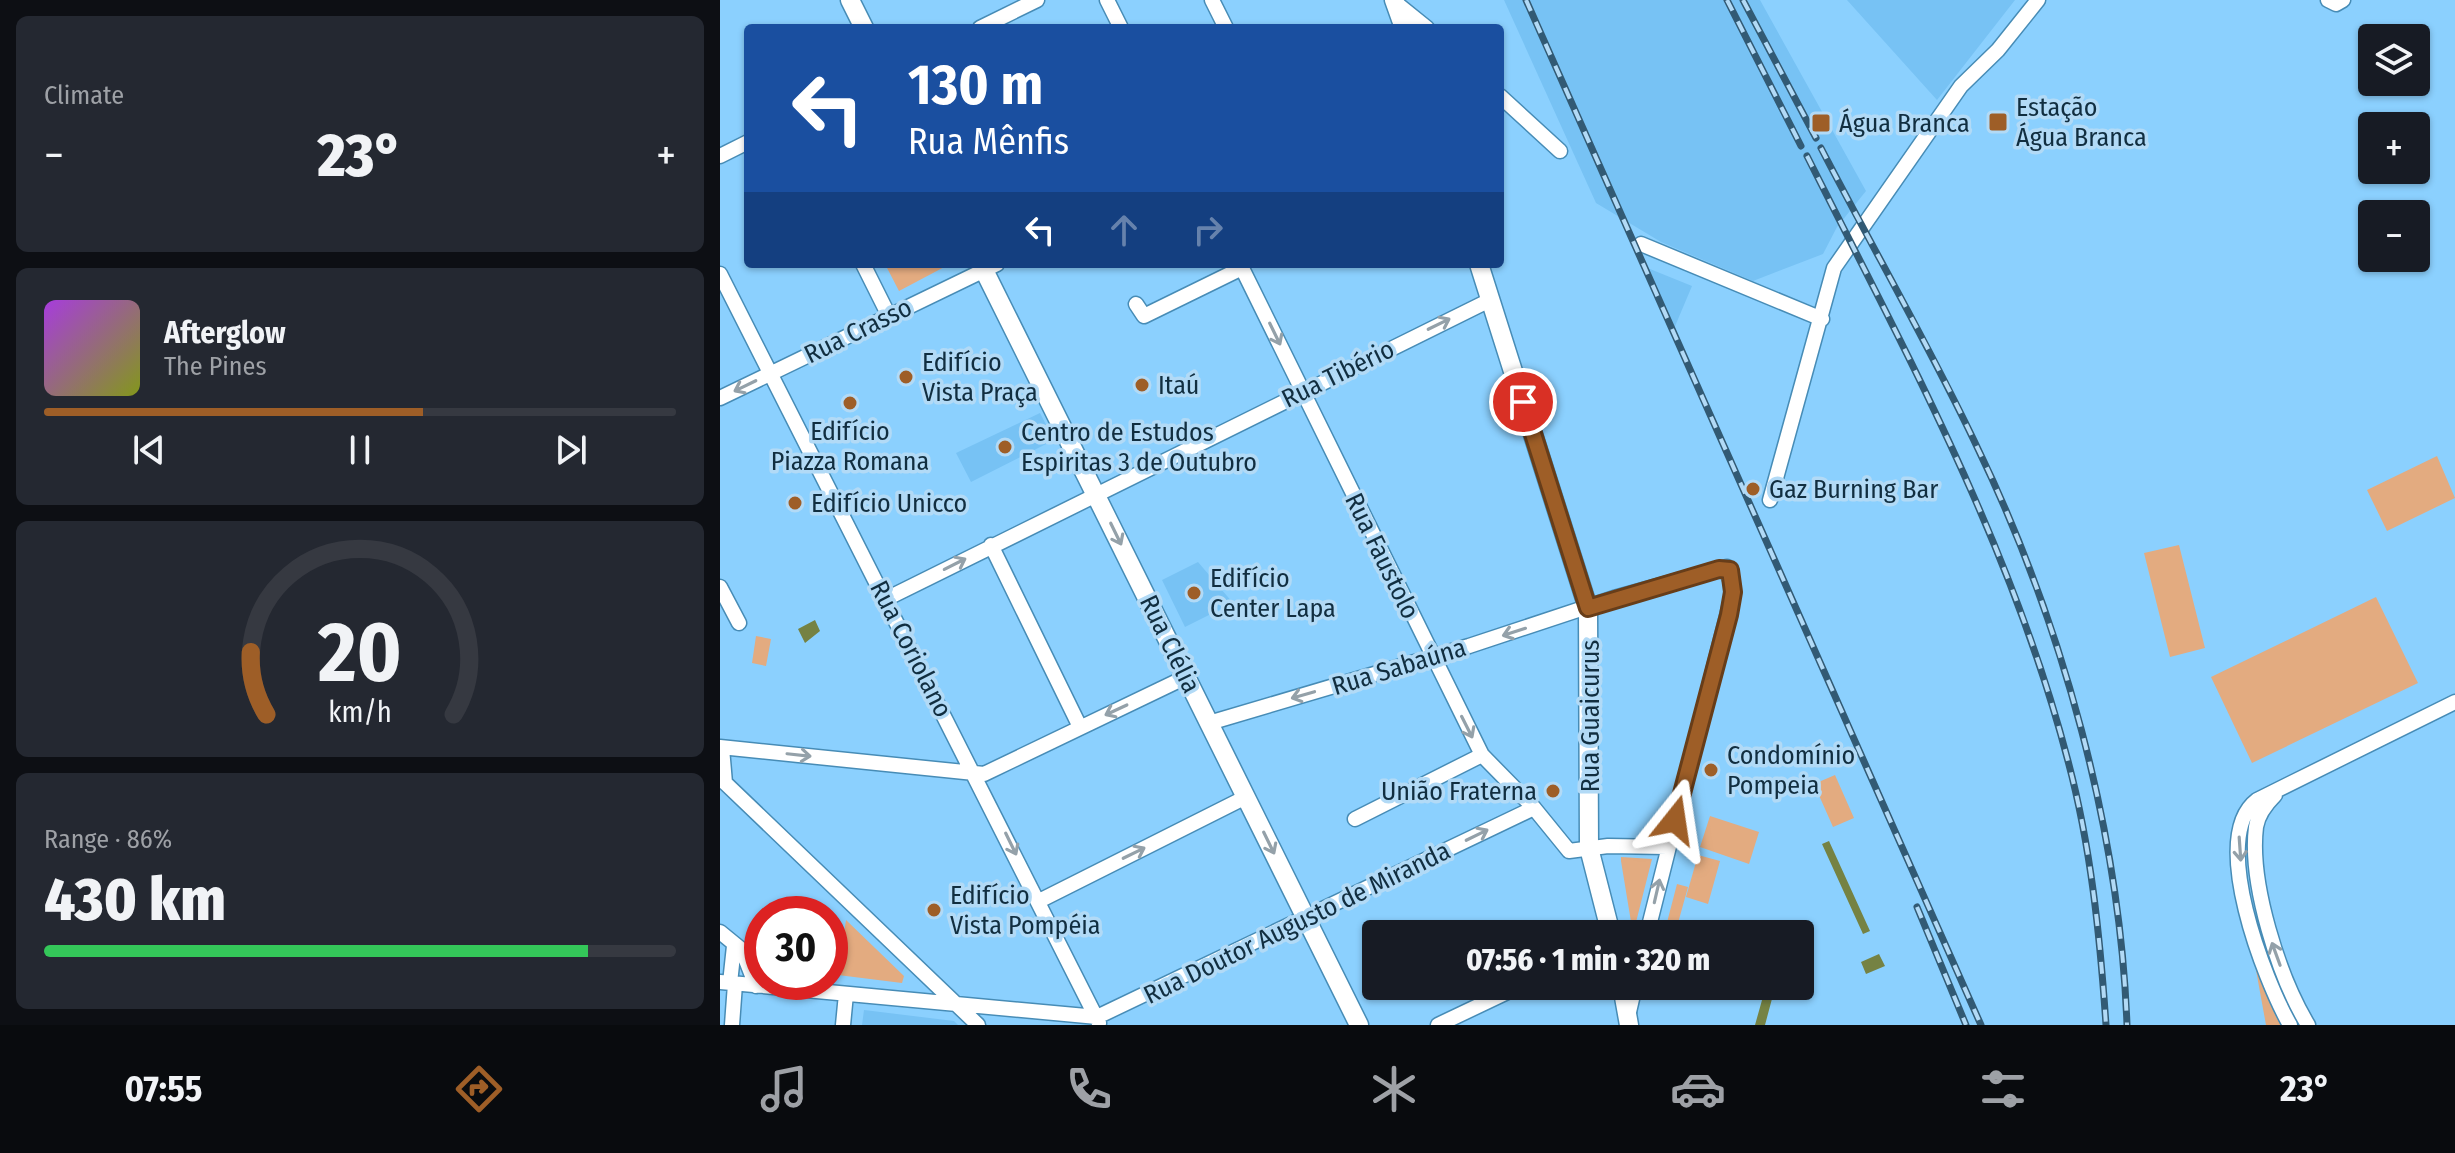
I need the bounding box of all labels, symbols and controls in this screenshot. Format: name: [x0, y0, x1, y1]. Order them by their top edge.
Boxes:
map controls: [2358, 24, 2430, 272]
button: layers: [2358, 24, 2430, 96]
text: 130 m: [908, 52, 1043, 119]
icon: left: [776, 56, 880, 160]
text: Climate: [44, 80, 124, 111]
place label: Estação Água Branca: [2016, 92, 2147, 153]
place label: Água Branca: [1839, 108, 1970, 139]
marker: Estação Água Branca: [1987, 111, 2009, 133]
marker: Água Branca: [1810, 112, 1832, 134]
button: +: [2358, 112, 2430, 184]
text: 23°: [317, 120, 402, 192]
text: Rua Mênfis: [908, 120, 1069, 164]
text: −: [44, 129, 64, 182]
text: +: [656, 129, 676, 182]
button: −: [2358, 200, 2430, 272]
icon: left: [1018, 208, 1062, 252]
icon: ahead: [1102, 208, 1146, 252]
icon: right: [1186, 208, 1230, 252]
street label: Rua Crasso: [799, 292, 917, 370]
text: Afterglow: [164, 315, 286, 351]
one-way arrow: [1427, 316, 1451, 331]
one-way arrow: [1268, 321, 1283, 345]
street label: Rua Tibério: [1277, 334, 1399, 414]
place label: Edifício Vista Praça: [922, 347, 1038, 408]
text: The Pines: [164, 351, 267, 382]
marker: Edifício Vista Praça: [897, 368, 915, 386]
pin: [1489, 368, 1557, 436]
place label: Itaú: [1158, 370, 1199, 401]
marker: Itaú: [1133, 376, 1151, 394]
one-way arrow: [733, 379, 757, 394]
icon: arrive: [1501, 380, 1545, 424]
marker: Edifício Piazza Romana: [841, 394, 859, 412]
place label: Edifício Piazza Romana: [771, 416, 929, 477]
place label: Centro de Estudos Espiritas 3 de Outubro: [1021, 417, 1257, 478]
icon: previous: [127, 428, 171, 472]
icon: pause: [338, 428, 382, 472]
icon: next: [549, 428, 593, 472]
marker: Centro de Estudos Espiritas 3 de Outubro: [996, 438, 1014, 456]
place label: Gaz Burning Bar: [1769, 474, 1938, 505]
marker: Gaz Burning Bar: [1744, 480, 1762, 498]
place label: Edifício Unicco: [811, 488, 967, 519]
street label: Rua Faustolo: [1338, 488, 1426, 624]
marker: Edifício Unicco: [786, 494, 804, 512]
one-way arrow: [1109, 522, 1124, 546]
one-way arrow: [943, 556, 967, 571]
place label: Edifício Center Lapa: [1210, 563, 1336, 624]
street label: Rua Coriolano: [863, 576, 959, 722]
marker: Edifício Center Lapa: [1185, 584, 1203, 602]
street label: Rua Clélia: [1133, 590, 1207, 698]
text: 20: [317, 602, 402, 702]
one-way arrow: [1501, 625, 1527, 640]
street label: Rua Sabaúna: [1328, 632, 1470, 702]
street label: Rua Guaicurus: [1575, 640, 1606, 792]
one-way arrow: [1290, 688, 1316, 703]
text: km/h: [328, 695, 392, 730]
one-way arrow: [1104, 703, 1128, 718]
one-way arrow: [1460, 714, 1476, 738]
place label: Condomínio Pompeia: [1727, 740, 1855, 801]
one-way arrow: [785, 748, 812, 763]
marker: Condomínio Pompeia: [1702, 761, 1720, 779]
place label: União Fraterna: [1381, 776, 1537, 807]
position arrow: [1633, 778, 1717, 862]
marker: União Fraterna: [1544, 782, 1562, 800]
text: Range · 86%: [44, 824, 172, 855]
one-way arrow: [1465, 827, 1488, 842]
one-way arrow: [1262, 830, 1277, 854]
one-way arrow: [1004, 832, 1019, 856]
street label: Rua Doutor Augusto de Miranda: [1139, 835, 1455, 1011]
one-way arrow: [2233, 835, 2248, 862]
one-way arrow: [1121, 845, 1145, 861]
text: 430 km: [44, 864, 226, 936]
one-way arrow: [1650, 878, 1665, 904]
place label: Edifício Vista Pompéia: [950, 880, 1101, 941]
speed limit sign: 30: [744, 896, 848, 1000]
marker: Edifício Vista Pompéia: [925, 901, 943, 919]
text: 07:56 · 1 min · 320 m: [1466, 942, 1710, 978]
one-way arrow: [2268, 942, 2283, 967]
icon: directions: [451, 1061, 507, 1117]
icon: music: [756, 1061, 812, 1117]
icon: phone: [1061, 1061, 1117, 1117]
icon: climate: [1366, 1061, 1422, 1117]
icon: car: [1670, 1061, 1726, 1117]
icon: filters: [1975, 1061, 2031, 1117]
text: 07:55: [124, 1067, 202, 1111]
text: 23°: [2280, 1067, 2331, 1111]

